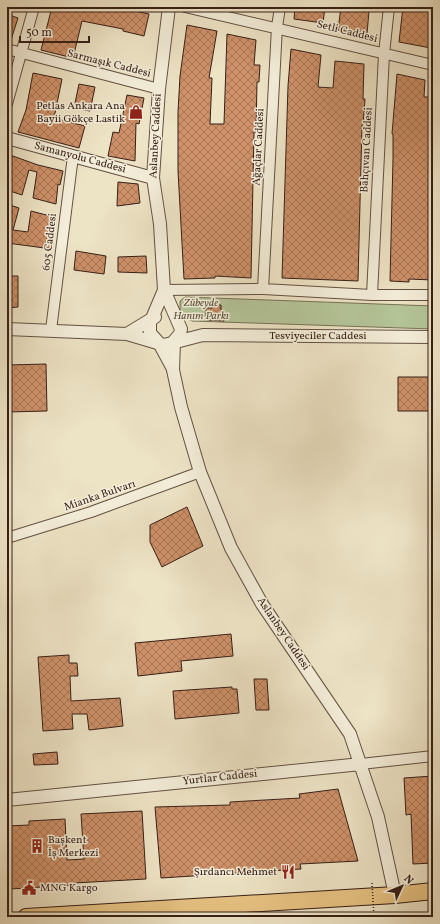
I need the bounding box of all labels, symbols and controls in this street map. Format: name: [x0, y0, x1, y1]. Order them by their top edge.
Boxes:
street label: Setli Caddesi: [315, 17, 379, 47]
scale bar: [20, 18, 89, 44]
text: 50 m: [26, 25, 52, 41]
street label: Sarmaşık Caddesi: [66, 46, 152, 82]
street label: Aslanbey Caddesi: [146, 93, 166, 179]
place label: Petlas Ankara Ana Bayii Gökçe Lastik: [36, 99, 126, 127]
shop icon: Petlas Ankara Ana Bayii Gökçe Lastik: [128, 104, 144, 120]
street label: Bahçıvan Caddesi: [357, 107, 377, 193]
street label: Ağaçlar Caddesi: [249, 108, 269, 186]
street label: Samanyolu Caddesi: [32, 139, 128, 177]
street label: 605 Caddesi: [39, 212, 61, 272]
park label: Zübeyde Hanım Parkı: [173, 296, 229, 324]
street label: Tesviyeciler Caddesi: [269, 329, 367, 344]
street label: Mianka Bulvarı: [62, 477, 138, 515]
street label: Aslanbey Caddesi: [253, 595, 313, 673]
street label: Yurtlar Caddesi: [182, 767, 258, 789]
place label: Başkent İş Merkezi: [48, 833, 99, 861]
building icon: Başkent İş Merkezi: [29, 838, 45, 854]
restaurant icon: Şırdancı Mehmet: [280, 864, 296, 880]
place label: Şırdancı Mehmet: [194, 865, 277, 880]
north arrow: [382, 866, 422, 906]
text: N: [400, 872, 416, 888]
public building icon: MNG Kargo: [21, 880, 37, 896]
place label: MNG Kargo: [40, 881, 98, 896]

